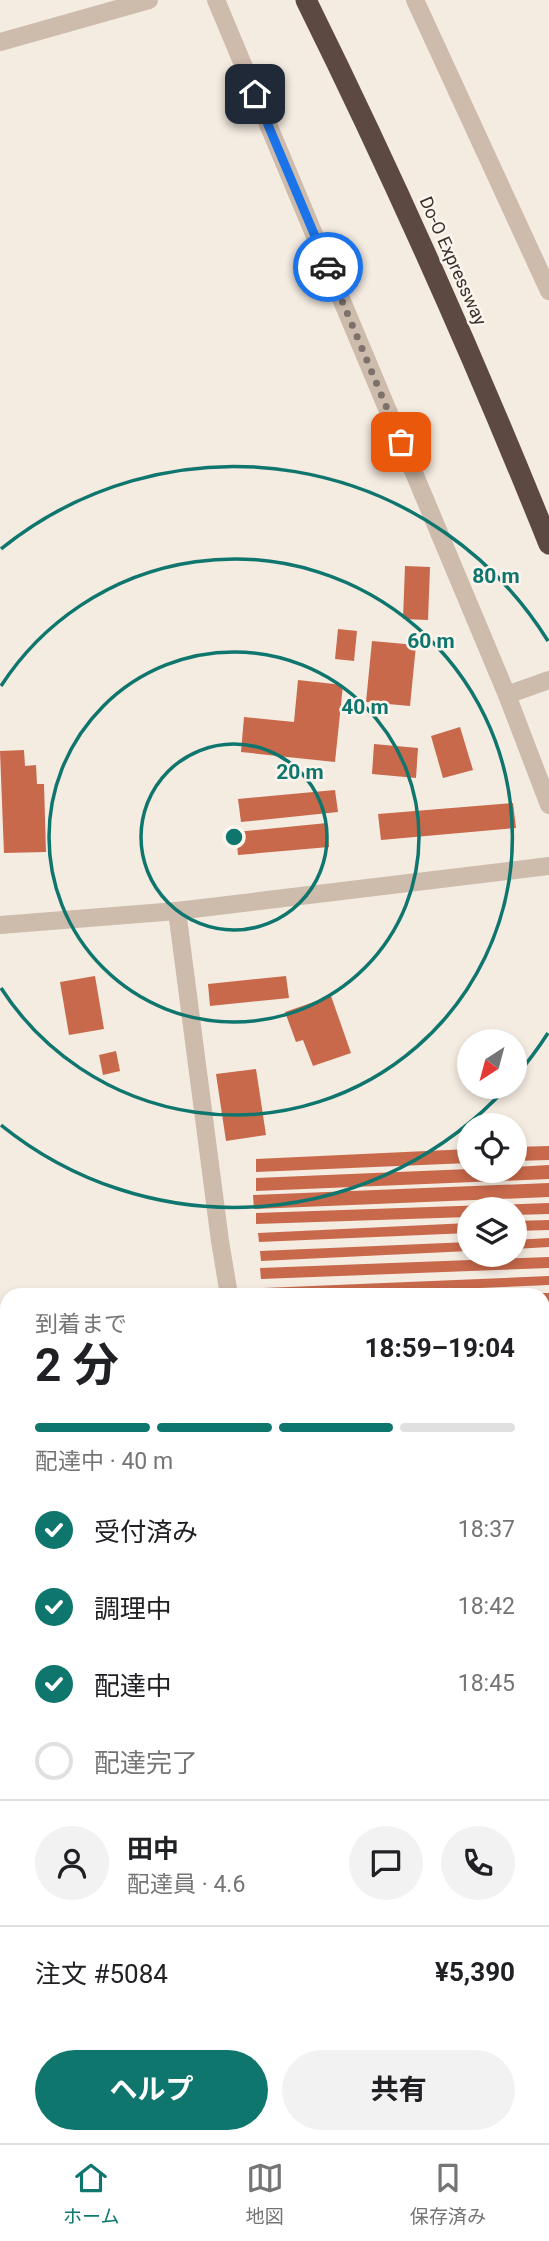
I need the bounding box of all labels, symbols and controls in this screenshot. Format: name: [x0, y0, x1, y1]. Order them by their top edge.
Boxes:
pin: [225, 64, 285, 124]
icon: home: [236, 75, 274, 113]
street label: Do-O Expressway: [416, 193, 491, 329]
courier: [293, 232, 363, 302]
icon: car: [309, 248, 347, 286]
pin: [371, 412, 431, 472]
icon: bag: [382, 423, 420, 461]
text: 80 m: [472, 564, 520, 588]
text: 60 m: [407, 629, 455, 653]
text: 40 m: [341, 695, 389, 719]
text: 20 m: [276, 760, 324, 784]
centre of rings: [222, 825, 246, 849]
north arrow: [457, 1029, 527, 1099]
map controls: [457, 1029, 527, 1267]
button: locate: [457, 1113, 527, 1183]
button: layers: [457, 1197, 527, 1267]
text: 到着まで: [35, 1311, 127, 1338]
text: 18:59–19:04: [365, 1333, 515, 1363]
text: 2 分: [35, 1338, 119, 1392]
text: 配達中 · 40 m: [35, 1448, 173, 1475]
icon: check: [35, 1511, 73, 1549]
text: 18:37: [458, 1516, 515, 1543]
text: 受付済み: [94, 1517, 198, 1547]
icon: check: [35, 1588, 73, 1626]
text: 18:42: [458, 1593, 515, 1620]
text: 調理中: [94, 1594, 172, 1624]
icon: check: [35, 1665, 73, 1703]
text: 18:45: [458, 1670, 515, 1697]
text: 配達中: [94, 1671, 172, 1701]
text: 配達完了: [94, 1748, 198, 1778]
button: person: [35, 1826, 109, 1900]
button: chat: [349, 1826, 423, 1900]
button: phone: [441, 1826, 515, 1900]
text: 田中: [127, 1834, 179, 1864]
text: 配達員 · 4.6: [127, 1871, 245, 1898]
text: ¥5,390: [435, 1957, 515, 1987]
text: 注文 #5084: [35, 1959, 168, 1989]
button: ヘルプ: [35, 2050, 268, 2130]
button: 共有: [282, 2050, 515, 2130]
tab: ホーム: [63, 2159, 120, 2228]
tab: 地図: [246, 2159, 284, 2228]
tab: 保存済み: [410, 2159, 486, 2228]

